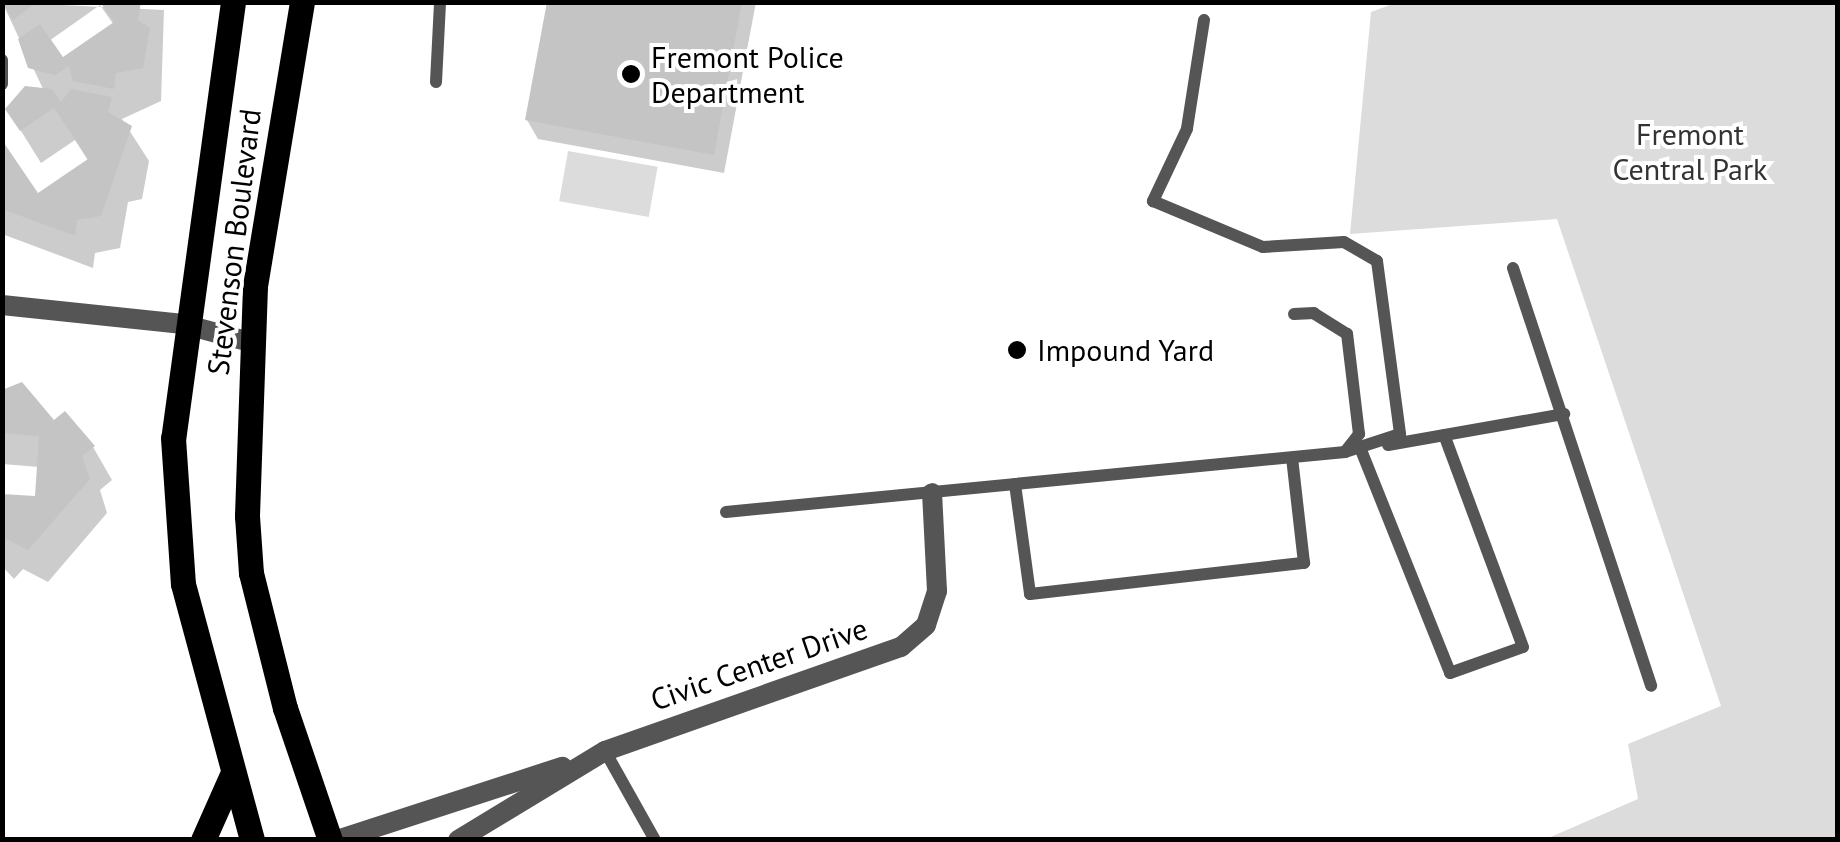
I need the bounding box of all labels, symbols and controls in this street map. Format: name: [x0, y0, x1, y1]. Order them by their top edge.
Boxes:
place label: Fremont Police Department: [651, 39, 844, 110]
marker: Fremont Police Department: [620, 63, 642, 85]
street label: Stevenson Boulevard: [200, 107, 268, 377]
park label: Fremont Central Park: [1613, 116, 1767, 186]
place label: Impound Yard: [1037, 332, 1215, 368]
marker: Impound Yard: [1006, 339, 1028, 361]
street label: Civic Center Drive: [646, 610, 872, 718]

